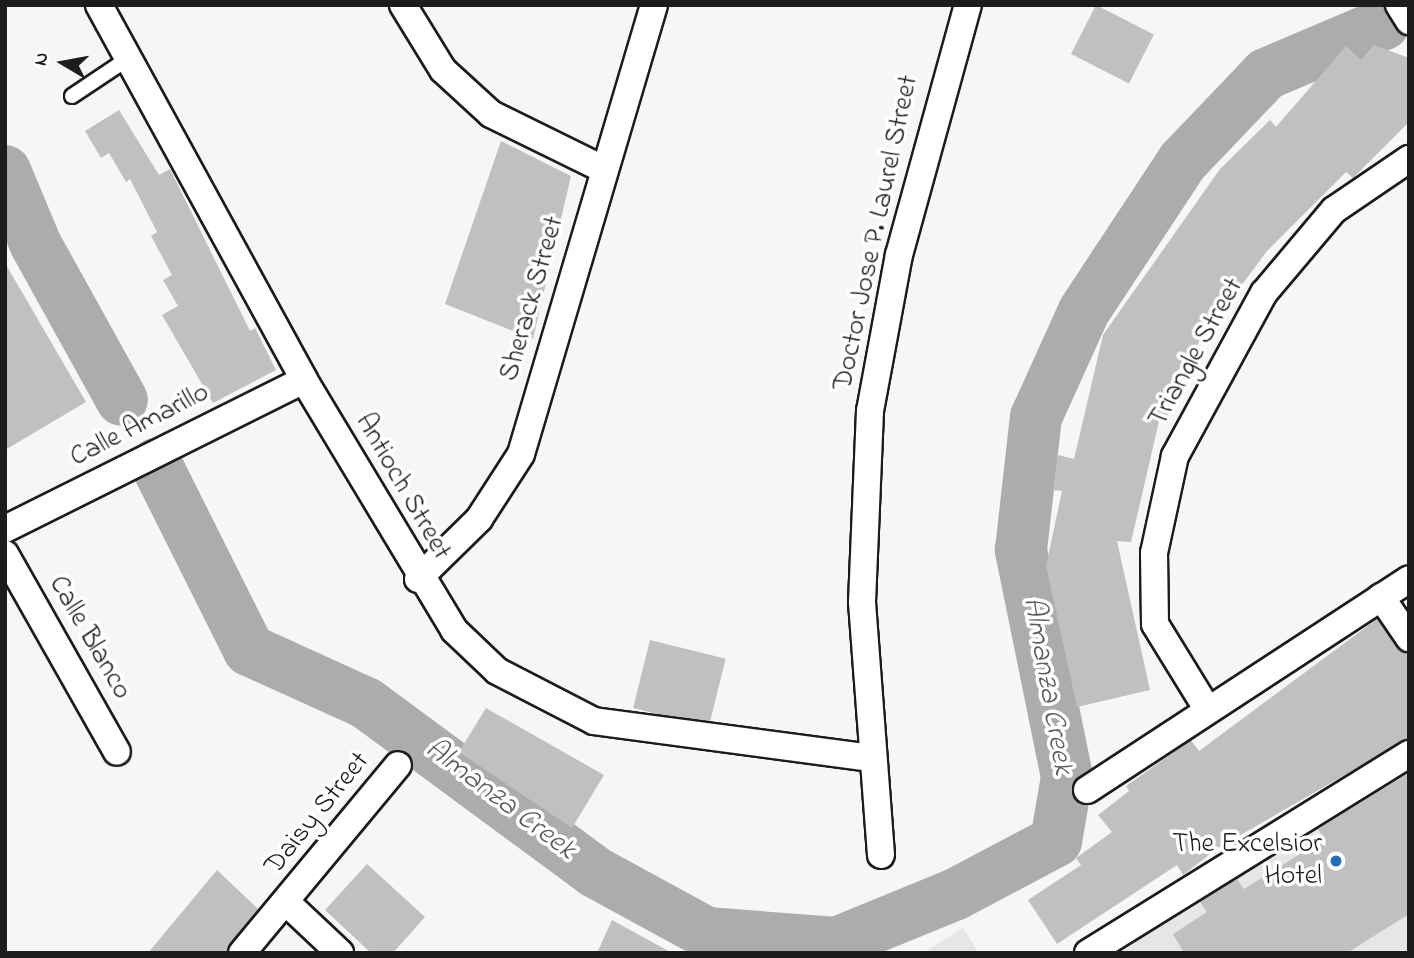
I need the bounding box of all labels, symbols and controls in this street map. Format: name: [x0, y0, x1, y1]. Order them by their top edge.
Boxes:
north arrow: [28, 28, 98, 98]
text: N: [27, 51, 56, 68]
street label: Doctor Jose P. Laurel Street: [827, 72, 927, 394]
street label: Sherack Street: [493, 213, 573, 385]
street label: Triangle Street: [1142, 273, 1252, 433]
street label: Calle Amarillo: [65, 377, 215, 475]
street label: Antioch Street: [347, 408, 457, 566]
street label: Calle Blanco: [40, 570, 138, 706]
water label: Almanza Creek: [1014, 594, 1080, 778]
water label: Almanza Creek: [417, 732, 583, 868]
street label: Daisy Street: [258, 746, 378, 882]
place label: The Excelsior Hotel: [1172, 828, 1322, 894]
marker: The Excelsior Hotel: [1328, 853, 1344, 869]

